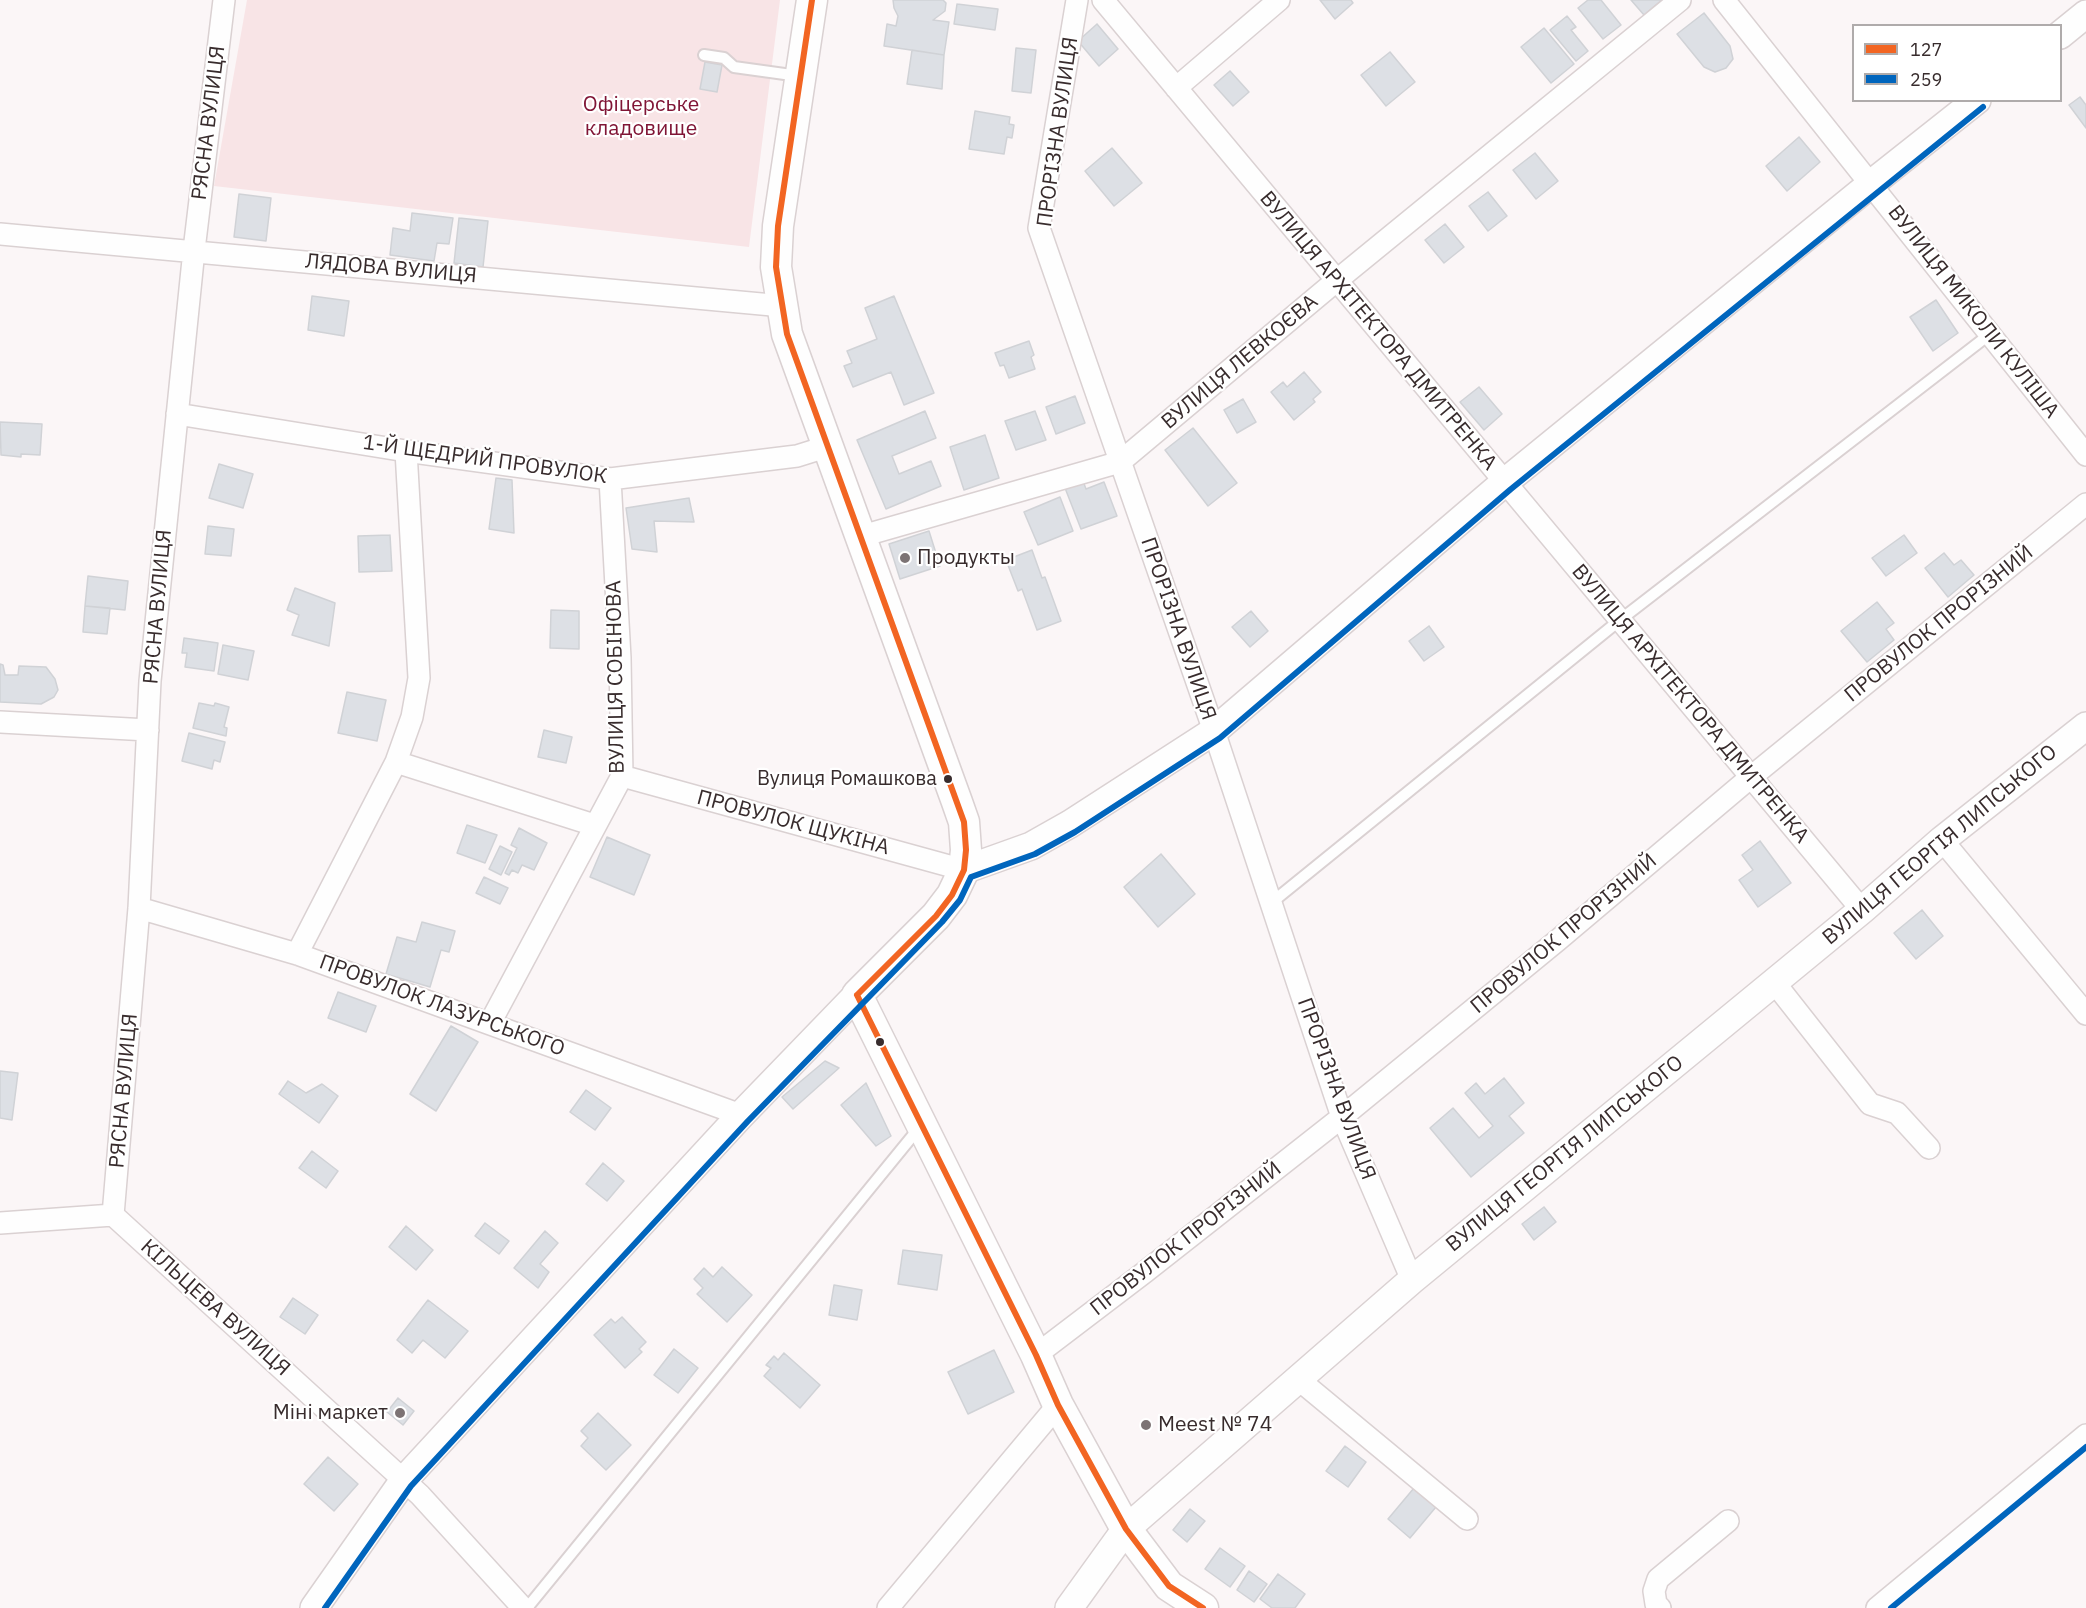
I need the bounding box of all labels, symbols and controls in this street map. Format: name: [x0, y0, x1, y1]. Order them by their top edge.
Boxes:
legend: [1852, 24, 2062, 102]
street label: ПРОРІЗНА ВУЛИЦЯ: [1032, 35, 1084, 229]
text: 127: [1910, 38, 1942, 61]
street label: РЯСНА ВУЛИЦЯ: [187, 44, 231, 202]
text: 259: [1910, 68, 1942, 91]
park label: Офіцерське кладовище: [583, 92, 699, 142]
street label: ВУЛИЦЯ АРХІТЕКТОРА ДМИТРЕНКА: [1254, 187, 1502, 475]
street label: ВУЛИЦЯ МИКОЛИ КУЛІША: [1882, 201, 2064, 423]
street label: ЛЯДОВА ВУЛИЦЯ: [304, 249, 478, 289]
street label: ВУЛИЦЯ ЛЕВКОЄВА: [1157, 289, 1323, 435]
street label: 1-Й ЩЕДРИЙ ПРОВУЛОК: [361, 430, 609, 490]
street label: РЯСНА ВУЛИЦЯ: [139, 529, 177, 685]
street label: ПРОРІЗНА ВУЛИЦЯ: [1135, 534, 1221, 724]
street label: ПРОВУЛОК ПРОРІЗНИЙ: [1840, 540, 2038, 708]
place label: Продукты: [917, 545, 1015, 571]
marker: Продукты: [898, 551, 912, 565]
street label: ВУЛИЦЯ АРХІТЕКТОРА ДМИТРЕНКА: [1566, 560, 1814, 848]
street label: ВУЛИЦЯ СОБІНОВА: [602, 580, 630, 774]
street label: ВУЛИЦЯ ГЕОРГІЯ ЛИПСЬКОГО: [1818, 740, 2062, 950]
place label: Вулиця Ромашкова: [757, 767, 937, 791]
marker: Вулиця Ромашкова: [942, 773, 954, 785]
street label: ПРОВУЛОК ЩУКІНА: [694, 785, 892, 861]
street label: ПРОВУЛОК ПРОРІЗНИЙ: [1466, 849, 1662, 1019]
street label: ПРОВУЛОК ЛАЗУРСЬКОГО: [316, 950, 568, 1062]
street label: ПРОРІЗНА ВУЛИЦЯ: [1291, 995, 1381, 1183]
street label: РЯСНА ВУЛИЦЯ: [105, 1013, 143, 1169]
unlabelled marker: [874, 1036, 886, 1048]
street label: ВУЛИЦЯ ГЕОРГІЯ ЛИПСЬКОГО: [1441, 1050, 1689, 1258]
street label: ПРОВУЛОК ПРОРІЗНИЙ: [1086, 1157, 1286, 1321]
street label: КІЛЬЦЕВА ВУЛИЦЯ: [135, 1234, 295, 1382]
place label: Міні маркет: [273, 1400, 388, 1426]
marker: Міні маркет: [393, 1406, 407, 1420]
place label: Meest № 74: [1158, 1412, 1272, 1438]
marker: Meest № 74: [1139, 1418, 1153, 1432]

